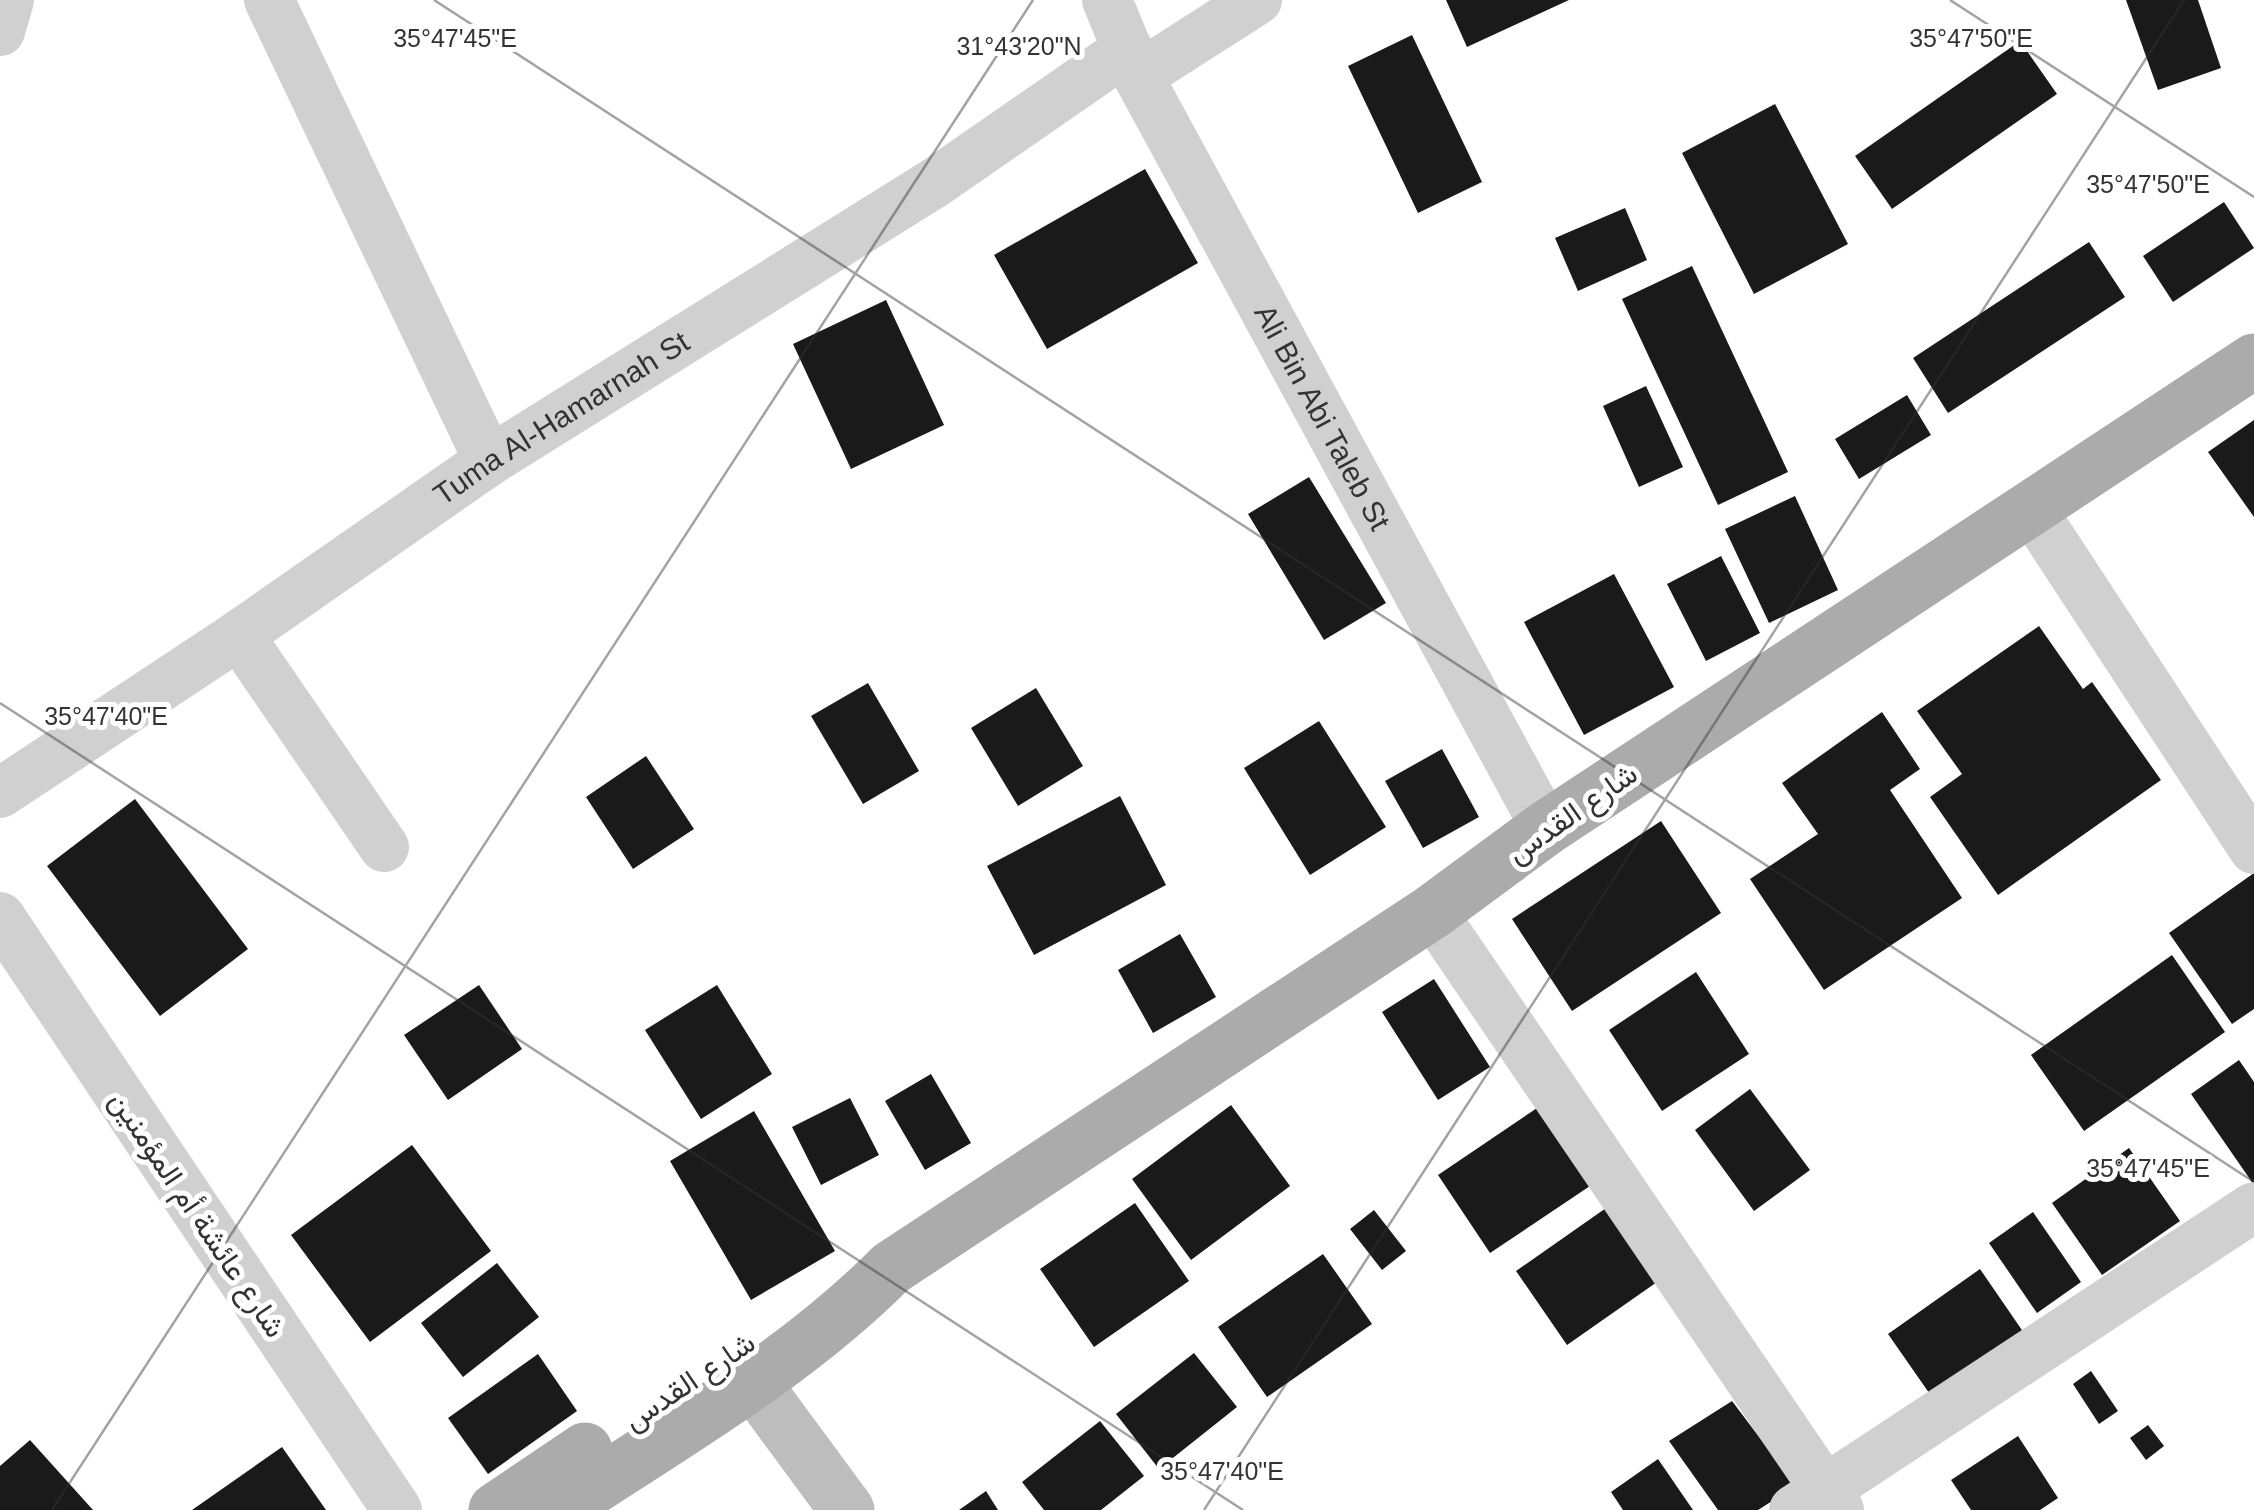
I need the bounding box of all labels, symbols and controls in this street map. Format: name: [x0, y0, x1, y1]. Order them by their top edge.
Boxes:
text: 35°47'45"E: [393, 24, 517, 52]
text: 35°47'50"E: [1909, 24, 2033, 52]
text: 31°43'20"N: [956, 32, 1082, 60]
text: 35°47'50"E: [2086, 170, 2210, 198]
street label: Ali Bin Abi Taleb St: [1249, 299, 1398, 536]
street label: Tuma Al-Hamarnah St: [427, 324, 695, 511]
text: 35°47'40"E: [44, 702, 168, 730]
street label: شارع القدس: [1501, 756, 1645, 873]
street label: شارع عائشة أم المؤمنين: [100, 1085, 293, 1345]
text: 35°47'45"E: [2086, 1154, 2210, 1182]
street label: شارع القدس: [617, 1325, 763, 1440]
text: 35°47'40"E: [1160, 1457, 1284, 1485]

